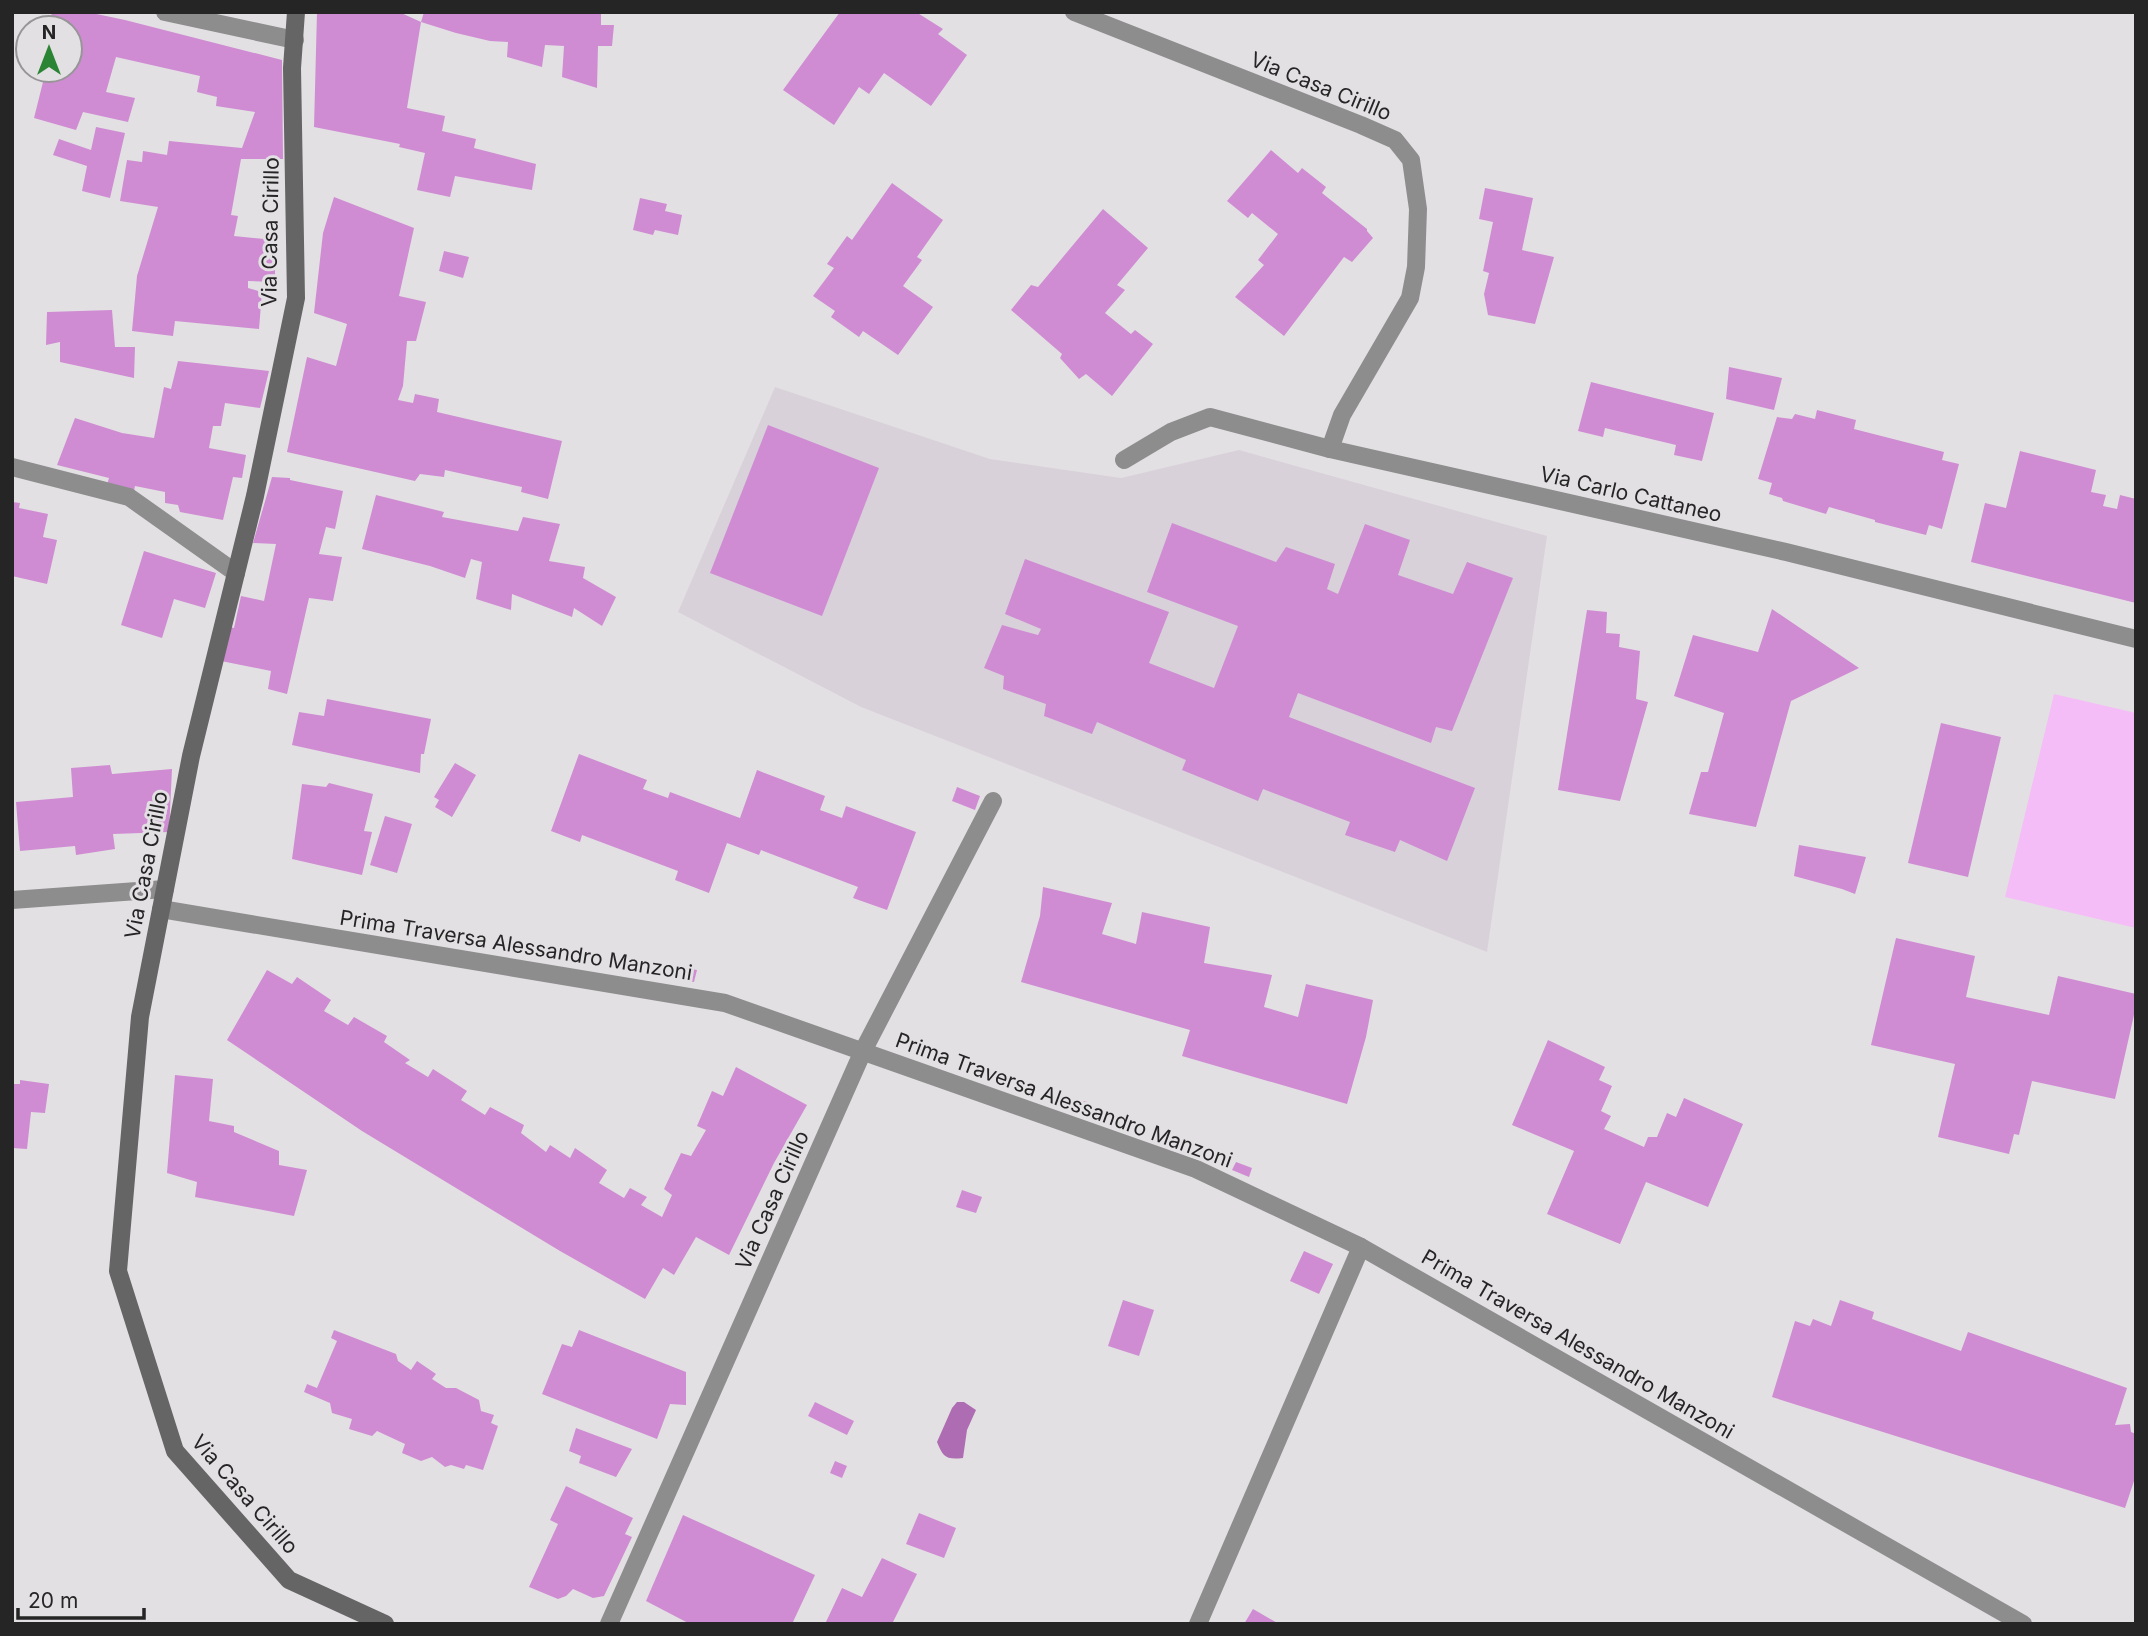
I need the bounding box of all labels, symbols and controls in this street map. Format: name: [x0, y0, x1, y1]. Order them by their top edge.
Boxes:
north arrow: [14, 14, 84, 84]
text: N: [42, 21, 56, 44]
street label: Via Casa Cirillo: [1247, 46, 1395, 126]
street label: Via Casa Cirillo: [256, 157, 284, 307]
street label: Via Carlo Cattaneo: [1538, 461, 1724, 527]
street label: Via Casa Cirillo: [119, 789, 173, 941]
street label: Prima Traversa Alessandro Manzoni: [338, 905, 694, 985]
street label: Prima Traversa Alessandro Manzoni: [892, 1027, 1236, 1173]
street label: Via Casa Cirillo: [730, 1127, 814, 1273]
street label: Prima Traversa Alessandro Manzoni: [1417, 1244, 1739, 1444]
street label: Via Casa Cirillo: [186, 1429, 304, 1559]
scale bar: [18, 1576, 144, 1620]
text: 20 m: [28, 1588, 78, 1613]

